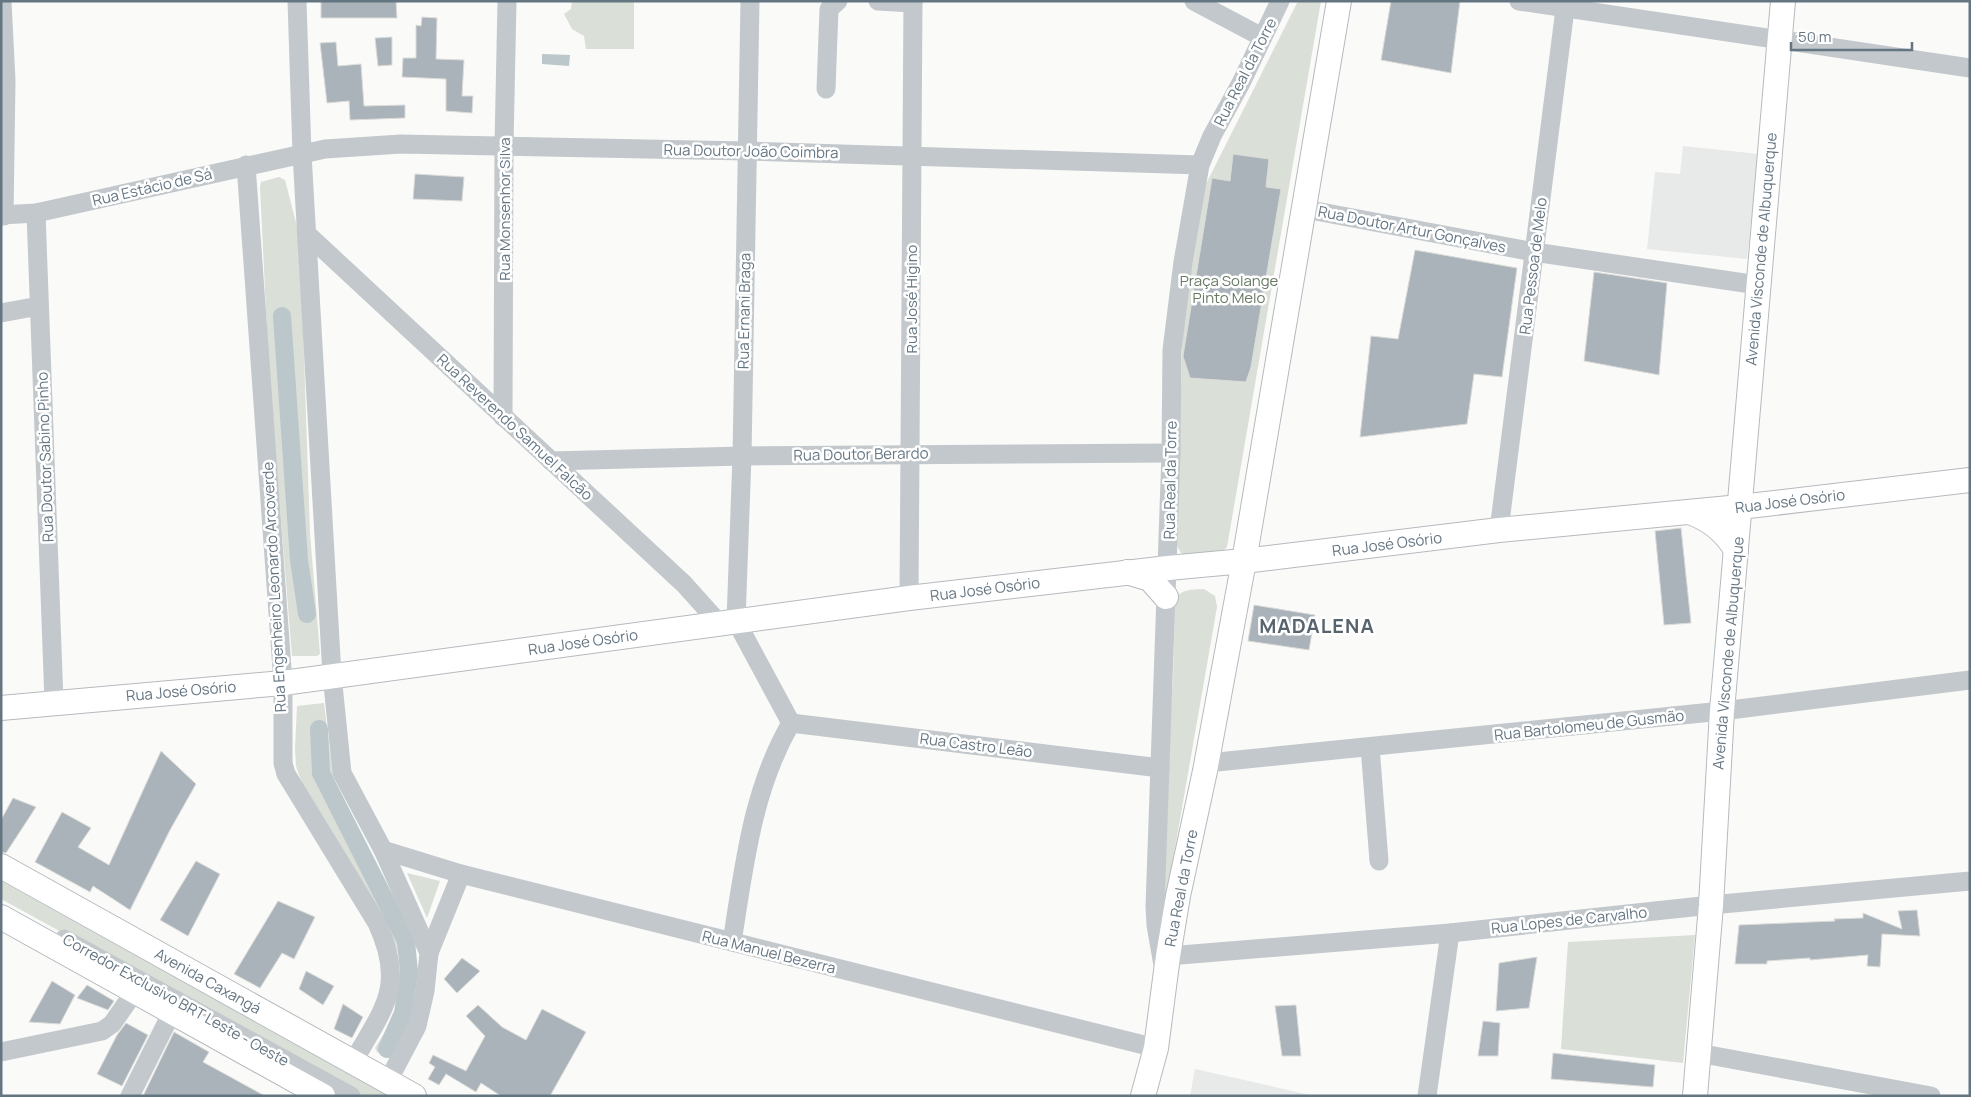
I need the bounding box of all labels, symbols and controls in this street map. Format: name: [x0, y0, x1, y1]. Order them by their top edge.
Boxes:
street label: Rua Real da Torre: [1209, 14, 1281, 130]
scale bar: [1791, 20, 1912, 52]
text: 50 m: [1798, 26, 1832, 47]
street label: Avenida Visconde de Albuquerque: [1740, 131, 1782, 366]
street label: Rua Monsenhor Silva: [494, 137, 515, 281]
street label: Rua Doutor João Coimbra: [663, 139, 839, 163]
street label: Rua Estácio de Sá: [90, 163, 214, 211]
street label: Rua Pessoa de Melo: [1514, 196, 1552, 336]
street label: Rua Doutor Artur Gonçalves: [1316, 200, 1508, 258]
street label: Rua José Higino: [901, 244, 922, 353]
street label: Rua Ernani Braga: [732, 253, 756, 369]
park label: Praça Solange Pinto Melo: [1180, 270, 1279, 308]
street label: Rua Reverendo Samuel Falcão: [432, 349, 598, 505]
street label: Rua Doutor Sabino Pinho: [32, 371, 58, 543]
street label: Rua Real da Torre: [1158, 420, 1182, 540]
street label: Rua Doutor Berardo: [793, 442, 929, 466]
street label: Rua Engenheiro Leonardo Arcoverde: [257, 461, 291, 713]
street label: Rua José Osório: [1734, 484, 1846, 518]
street label: Rua José Osório: [1331, 527, 1443, 561]
street label: Avenida Visconde de Albuquerque: [1707, 535, 1749, 770]
street label: Rua José Osório: [929, 572, 1041, 606]
district label: MADALENA: [1259, 612, 1375, 639]
street label: Rua José Osório: [527, 624, 639, 660]
street label: Rua José Osório: [125, 676, 237, 706]
street label: Rua Bartolomeu de Gusmão: [1493, 705, 1685, 745]
street label: Rua Castro Leão: [919, 728, 1034, 762]
street label: Rua Real da Torre: [1159, 827, 1203, 948]
street label: Rua Lopes de Carvalho: [1490, 901, 1648, 939]
street label: Rua Manuel Bezerra: [700, 925, 838, 979]
street label: Corredor Exclusivo BRT Leste - Oeste: [59, 929, 293, 1071]
street label: Avenida Caxangá: [151, 943, 265, 1019]

